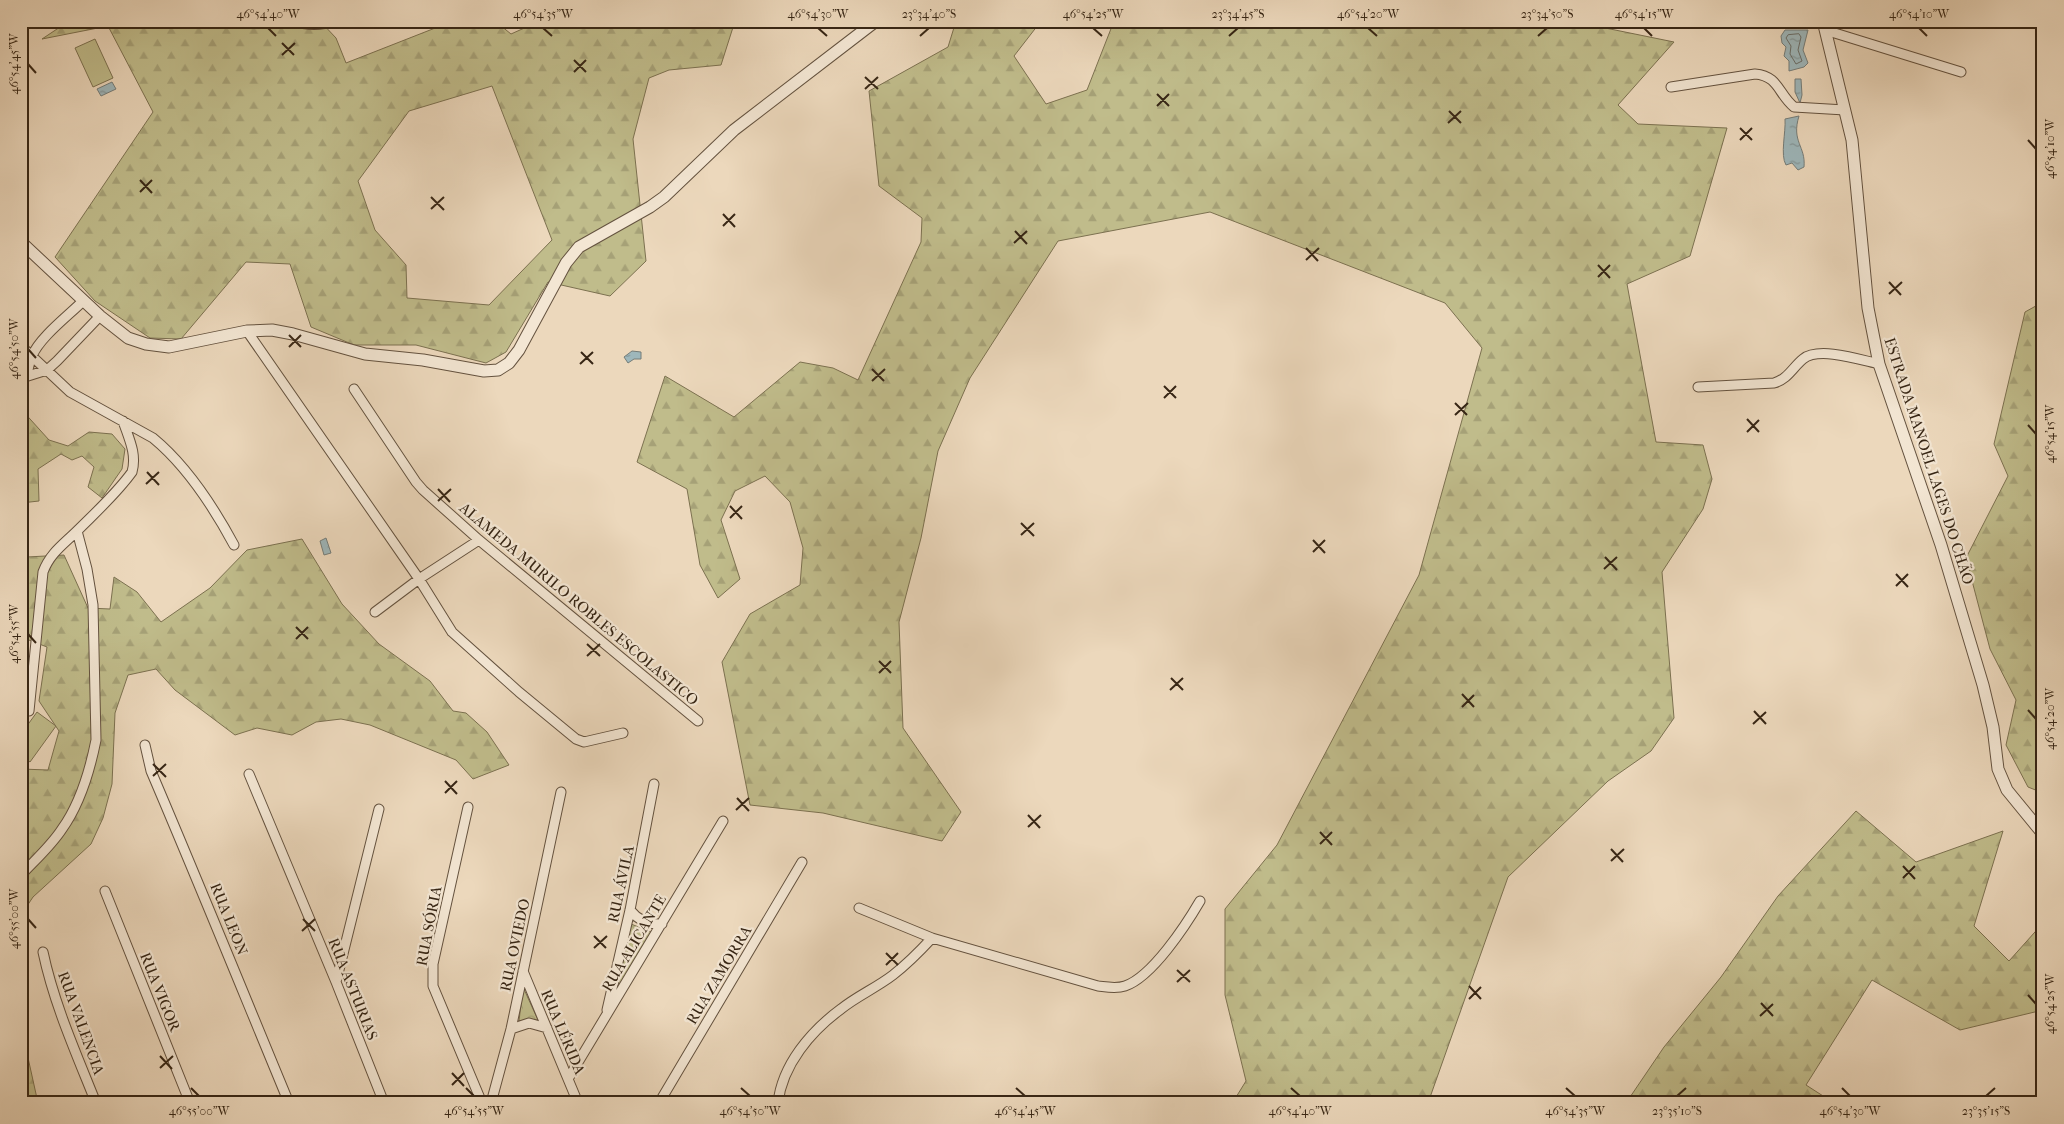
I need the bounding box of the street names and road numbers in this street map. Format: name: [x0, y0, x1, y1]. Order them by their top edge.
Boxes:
street label: ESTRADA MANOEL LAGES DO CHÃO: [1880, 335, 1978, 587]
street label: ALAMEDA MURILO ROBLES ESCOLASTICO: [455, 498, 702, 709]
street label: RUA ÁVILA: [604, 844, 638, 924]
street label: RUA LEON: [206, 880, 252, 958]
street label: RUA SÓRIA: [412, 884, 446, 967]
street label: RUA ALICANTE: [598, 891, 670, 995]
street label: RUA OVIEDO: [496, 897, 534, 993]
street label: RUA ZAMORRA: [683, 922, 756, 1027]
street label: RUA ASTURIAS: [324, 935, 382, 1043]
street label: RUA VIGOR: [136, 950, 184, 1035]
street label: RUA VALENCIA: [54, 969, 108, 1077]
street label: RUA LÉRIDA: [537, 987, 589, 1077]

